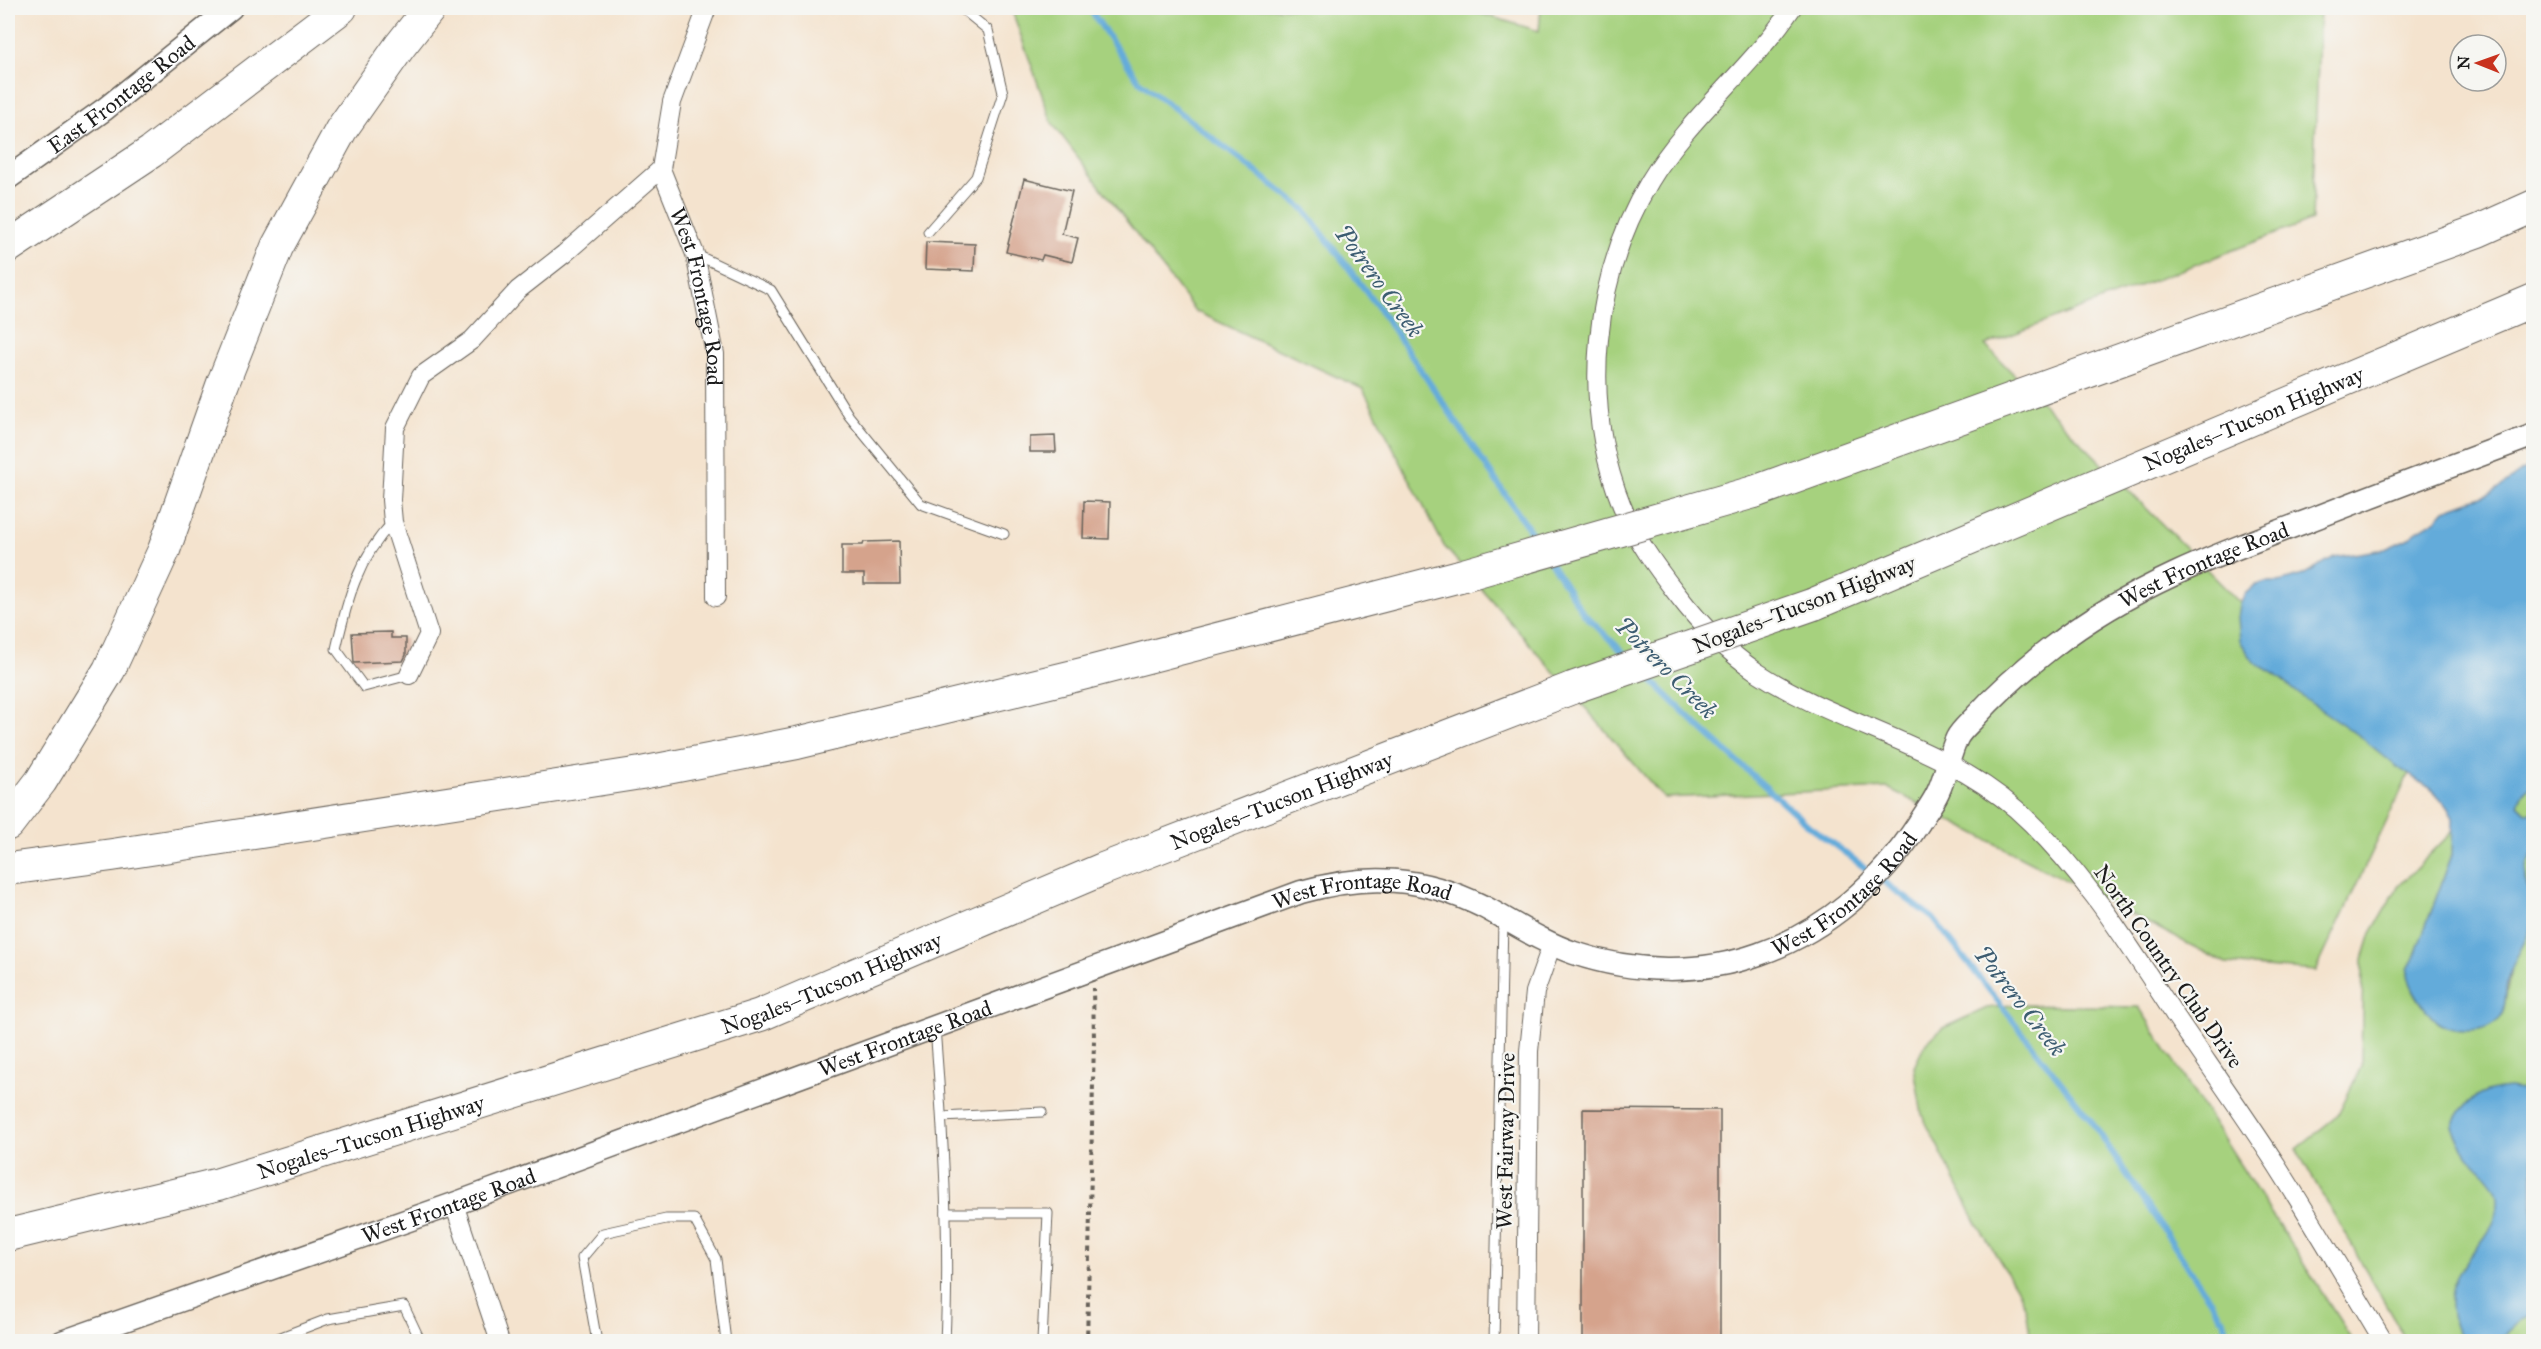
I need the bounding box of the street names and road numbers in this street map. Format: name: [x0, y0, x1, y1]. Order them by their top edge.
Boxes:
street label: East Frontage Road: [42, 29, 201, 160]
street label: West Frontage Road: [664, 203, 728, 386]
street label: Nogales–Tucson Highway: [2139, 360, 2368, 477]
street label: West Frontage Road: [2114, 516, 2293, 614]
street label: Nogales–Tucson Highway: [1689, 549, 1920, 659]
street label: Nogales–Tucson Highway: [1167, 745, 1398, 856]
street label: West Frontage Road: [1767, 827, 1923, 962]
street label: North Country Club Drive: [2088, 859, 2249, 1073]
street label: West Frontage Road: [1269, 867, 1456, 915]
street label: Nogales–Tucson Highway: [718, 926, 947, 1040]
street label: West Frontage Road: [814, 994, 996, 1083]
street label: West Fairway Drive: [1490, 1052, 1521, 1230]
street label: Nogales–Tucson Highway: [254, 1089, 488, 1185]
street label: West Frontage Road: [358, 1162, 539, 1249]

